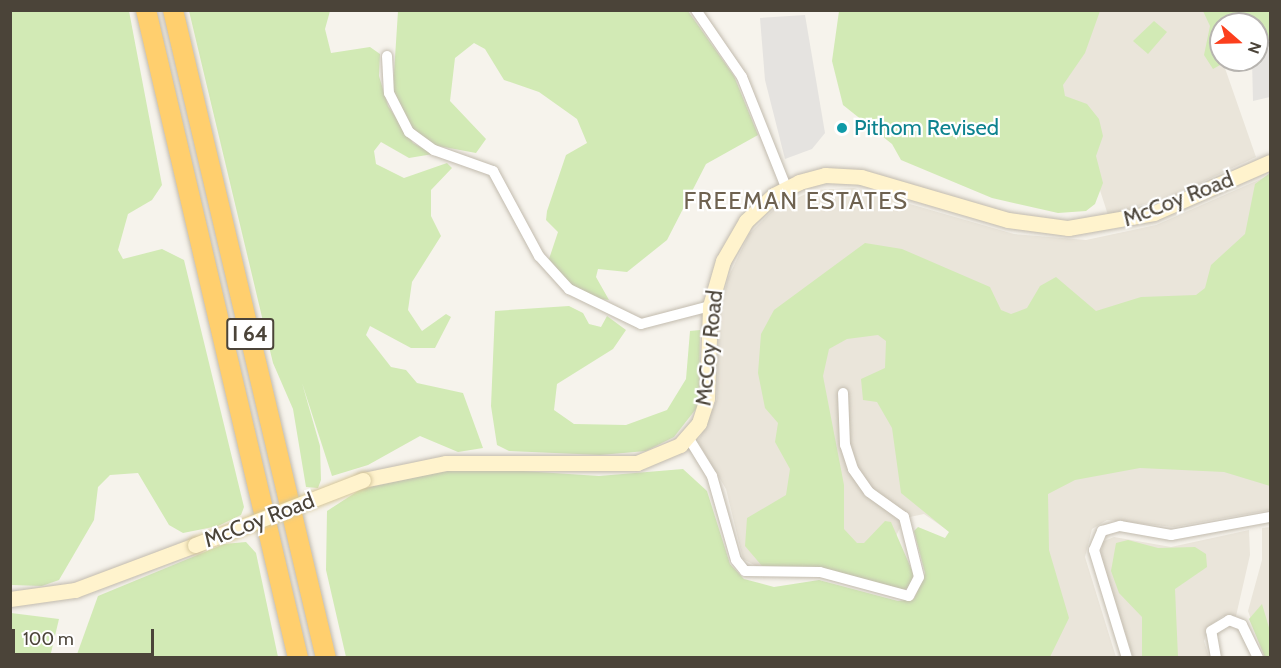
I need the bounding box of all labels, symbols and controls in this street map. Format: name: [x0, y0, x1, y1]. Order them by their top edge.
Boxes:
north arrow: [1209, 12, 1269, 72]
text: N: [1244, 39, 1265, 56]
place label: Pithom Revised: [854, 115, 999, 141]
marker: Pithom Revised: [835, 121, 849, 135]
street label: McCoy Road: [1119, 166, 1237, 232]
district label: FREEMAN ESTATES: [683, 187, 909, 215]
street label: McCoy Road: [690, 289, 728, 407]
road number: I 64: [226, 316, 274, 352]
street label: McCoy Road: [200, 487, 318, 553]
scale bar: [15, 617, 158, 655]
text: 100 m: [23, 628, 74, 650]

